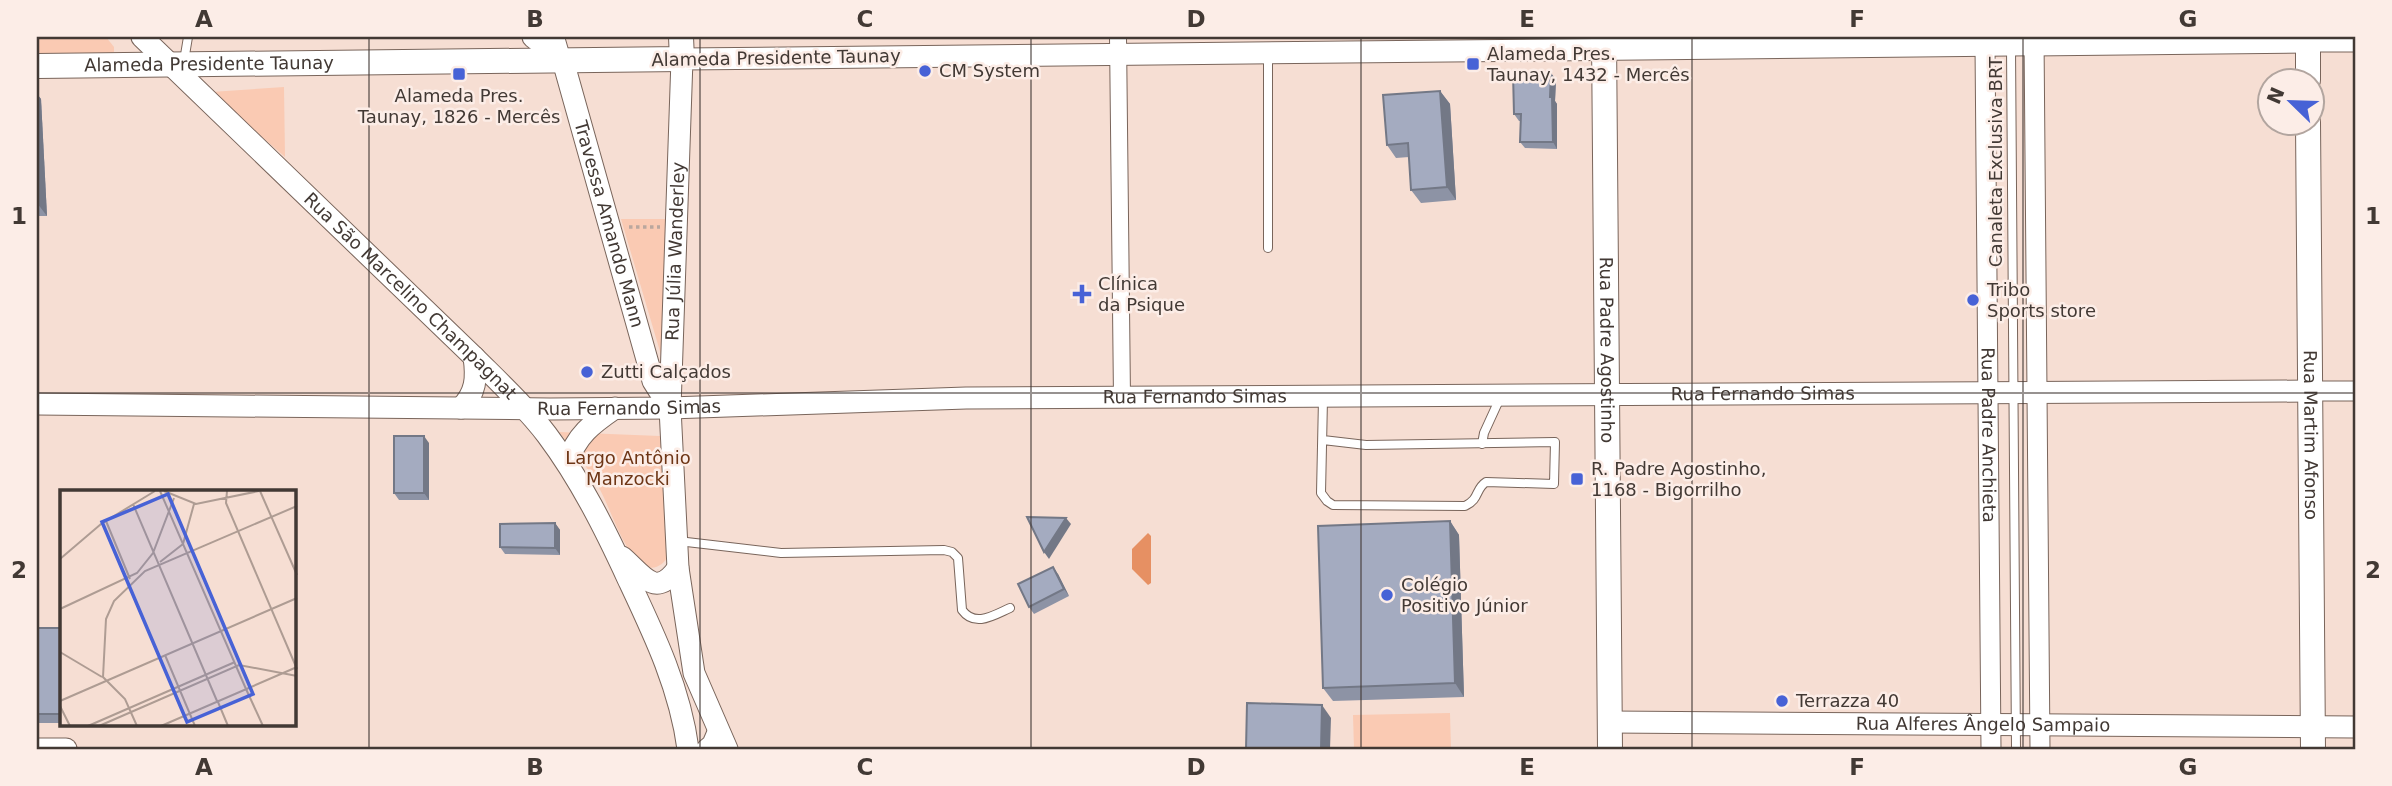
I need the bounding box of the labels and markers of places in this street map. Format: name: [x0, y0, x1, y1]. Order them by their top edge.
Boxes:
place label: Alameda Pres. Taunay, 1432 - Mercês: [1486, 43, 1690, 85]
marker: Alameda Pres. Taunay, 1432 - Mercês: [1465, 56, 1481, 72]
place label: CM System: [939, 60, 1040, 81]
marker: CM System: [917, 63, 933, 79]
marker: Alameda Pres. Taunay, 1826 - Mercês: [451, 66, 467, 82]
place label: Alameda Pres. Taunay, 1826 - Mercês: [357, 85, 560, 127]
place label: Clínica da Psique: [1098, 273, 1185, 315]
place label: Tribo Sports store: [1986, 279, 2096, 321]
marker: Clínica da Psique: [1072, 284, 1092, 304]
marker: Tribo Sports store: [1965, 292, 1981, 308]
place label: Zutti Calçados: [601, 361, 731, 382]
marker: Zutti Calçados: [579, 364, 595, 380]
place label: R. Padre Agostinho, 1168 - Bigorrilho: [1591, 458, 1766, 500]
marker: R. Padre Agostinho, 1168 - Bigorrilho: [1569, 471, 1585, 487]
place label: Colégio Positivo Júnior: [1401, 574, 1528, 616]
marker: Colégio Positivo Júnior: [1379, 587, 1395, 603]
place label: Terrazza 40: [1795, 690, 1899, 711]
marker: Terrazza 40: [1774, 693, 1790, 709]

